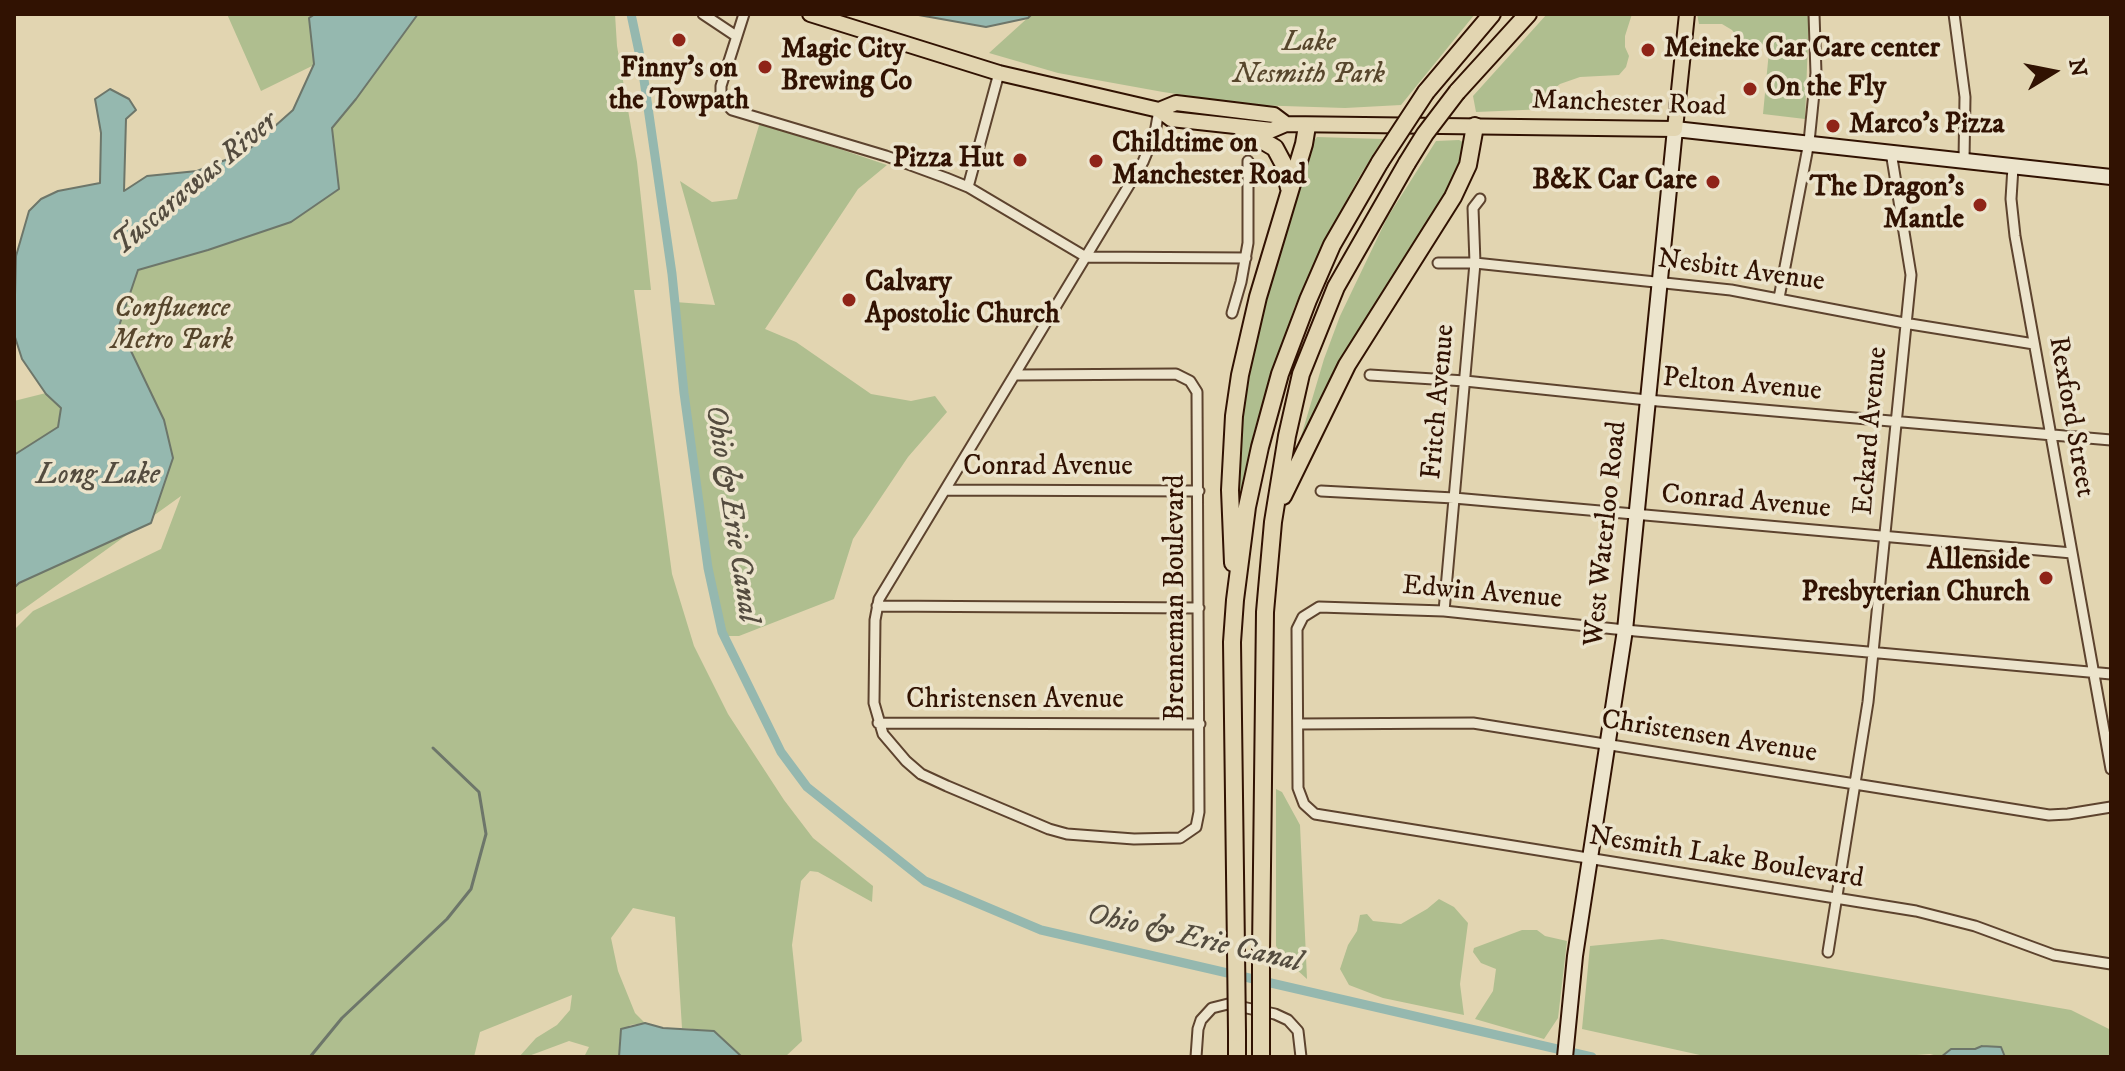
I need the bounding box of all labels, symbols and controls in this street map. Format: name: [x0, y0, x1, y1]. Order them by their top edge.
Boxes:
park label: Lake Nesmith Park: [1233, 27, 1385, 93]
marker: Finny's on the Towpath: [670, 31, 688, 49]
north arrow: [2013, 32, 2093, 112]
place label: Meineke Car Care center: [1664, 33, 1940, 67]
place label: Magic City Brewing Co: [781, 34, 912, 100]
marker: Meineke Car Care center: [1639, 41, 1657, 59]
place label: Finny's on the Towpath: [609, 53, 749, 119]
text: N: [2062, 57, 2092, 79]
marker: Magic City Brewing Co: [756, 58, 774, 76]
place label: On the Fly: [1766, 72, 1886, 106]
marker: On the Fly: [1741, 80, 1759, 98]
street label: Manchester Road: [1531, 85, 1727, 125]
water label: Tuscarawas River: [106, 105, 286, 265]
place label: Marco's Pizza: [1849, 109, 2004, 143]
marker: Marco's Pizza: [1824, 117, 1842, 135]
place label: Childtime on Manchester Road: [1112, 128, 1307, 194]
place label: Pizza Hut: [893, 143, 1004, 177]
marker: Pizza Hut: [1011, 151, 1029, 169]
marker: Childtime on Manchester Road: [1087, 152, 1105, 170]
place label: B&K Car Care: [1533, 165, 1697, 199]
place label: The Dragon's Mantle: [1810, 172, 1964, 238]
marker: B&K Car Care: [1704, 173, 1722, 191]
marker: The Dragon's Mantle: [1971, 196, 1989, 214]
street label: Nesbitt Avenue: [1655, 244, 1827, 300]
place label: Calvary Apostolic Church: [865, 267, 1060, 333]
marker: Calvary Apostolic Church: [840, 291, 858, 309]
park label: Confluence Metro Park: [111, 293, 233, 359]
street label: Fritch Avenue: [1416, 323, 1464, 481]
street label: Rexford Street: [2039, 334, 2101, 500]
street label: Eckard Avenue: [1848, 346, 1896, 516]
street label: Pelton Avenue: [1661, 362, 1823, 410]
water label: Ohio & Erie Canal: [695, 403, 765, 625]
street label: West Waterloo Road: [1578, 420, 1636, 648]
street label: Conrad Avenue: [963, 451, 1133, 485]
water label: Long Lake: [36, 459, 160, 495]
street label: Brenneman Boulevard: [1160, 474, 1194, 722]
street label: Conrad Avenue: [1660, 479, 1832, 527]
place label: Allenside Presbyterian Church: [1802, 545, 2030, 611]
marker: Allenside Presbyterian Church: [2037, 569, 2055, 587]
street label: Edwin Avenue: [1401, 570, 1563, 618]
street label: Christensen Avenue: [906, 684, 1124, 718]
street label: Christensen Avenue: [1599, 704, 1819, 772]
street label: Nesmith Lake Boulevard: [1586, 821, 1866, 897]
water label: Ohio & Erie Canal: [1083, 898, 1305, 982]

